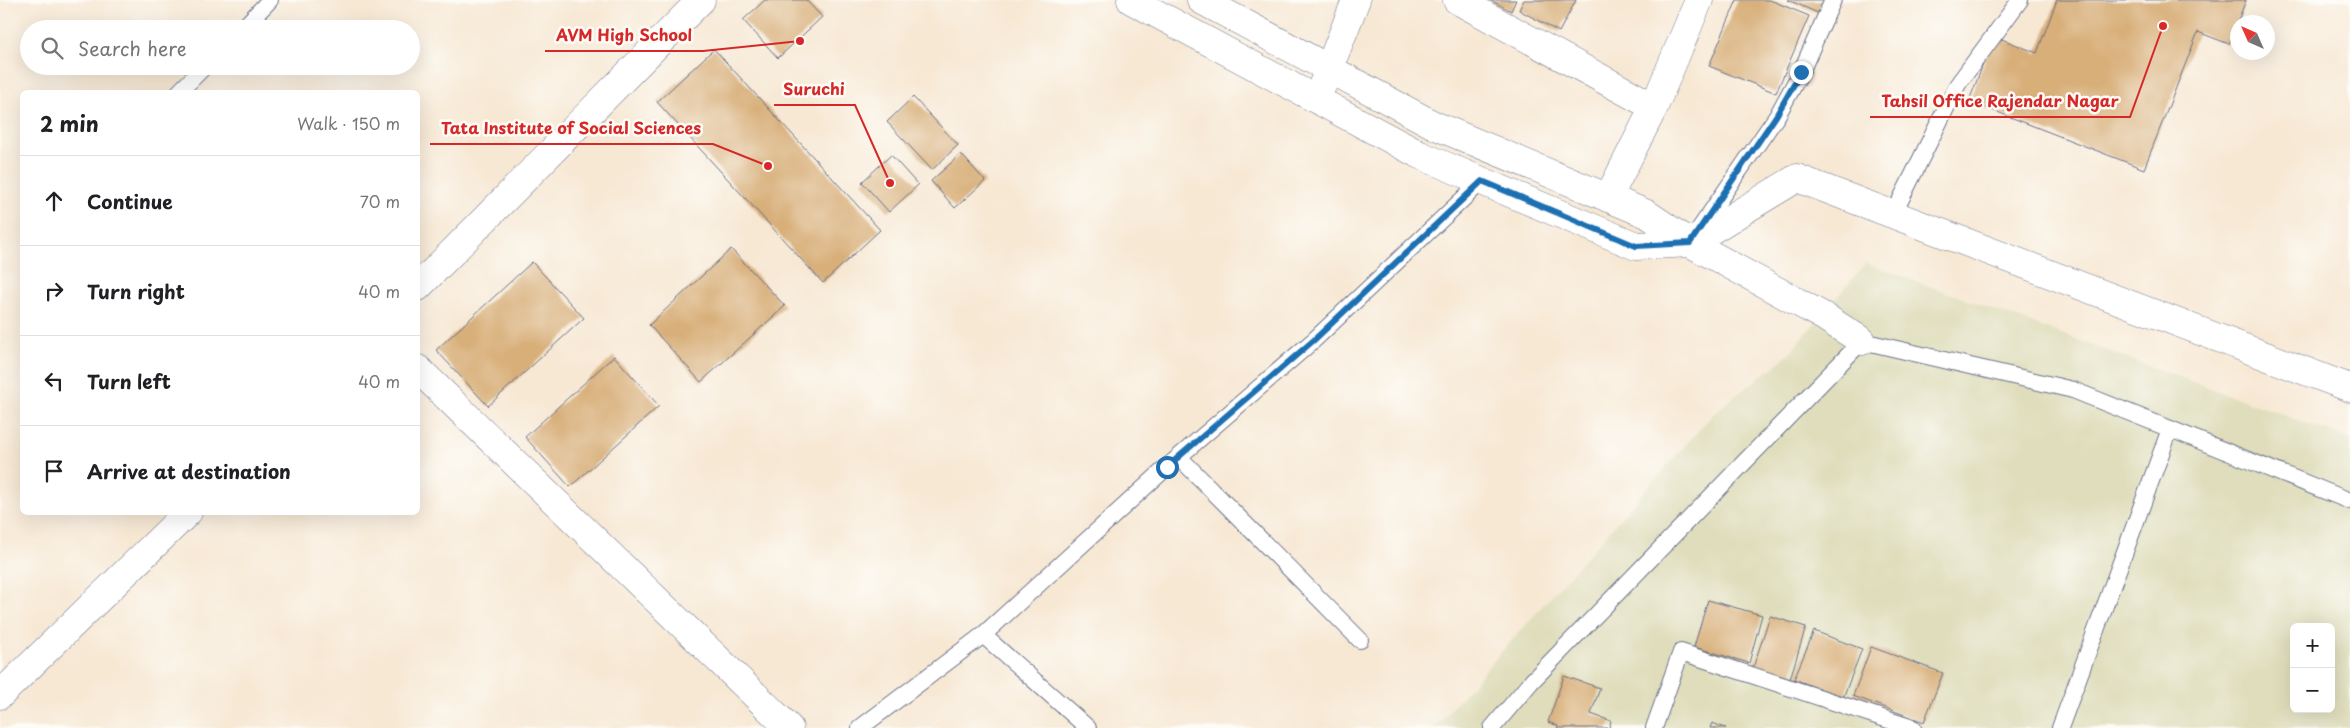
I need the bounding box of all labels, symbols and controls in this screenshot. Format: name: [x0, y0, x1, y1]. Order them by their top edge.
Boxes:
north arrow: [2230, 15, 2275, 60]
search box: [20, 20, 420, 75]
callout: AVM High School: [545, 20, 703, 51]
text: AVM High School: [555, 22, 692, 46]
icon: search: [38, 34, 66, 62]
text: Search here: [78, 34, 187, 62]
route end: [1790, 61, 1813, 84]
callout: Suruchi: [774, 74, 855, 105]
text: Suruchi: [783, 76, 845, 100]
callout: Tahsil Office Rajendar Nagar: [1870, 86, 2130, 117]
text: Tahsil Office Rajendar Nagar: [1881, 88, 2119, 112]
text: 2 min: [40, 107, 99, 139]
text: Walk · 150 m: [297, 111, 400, 135]
callout: Tata Institute of Social Sciences: [430, 113, 713, 144]
text: Tata Institute of Social Sciences: [441, 115, 701, 139]
icon: ahead: [40, 187, 68, 215]
text: Continue: [87, 187, 173, 215]
text: 70 m: [360, 189, 400, 213]
icon: right: [40, 277, 68, 305]
text: Turn right: [87, 277, 185, 305]
text: 40 m: [358, 279, 400, 303]
icon: left: [40, 367, 68, 395]
text: Turn left: [87, 367, 171, 395]
text: 40 m: [358, 369, 400, 393]
route start: [1156, 456, 1179, 479]
icon: arrive: [40, 457, 68, 485]
text: Arrive at destination: [87, 457, 291, 485]
map controls: [2290, 623, 2335, 713]
button: +: [2290, 623, 2335, 668]
button: −: [2290, 668, 2335, 713]

